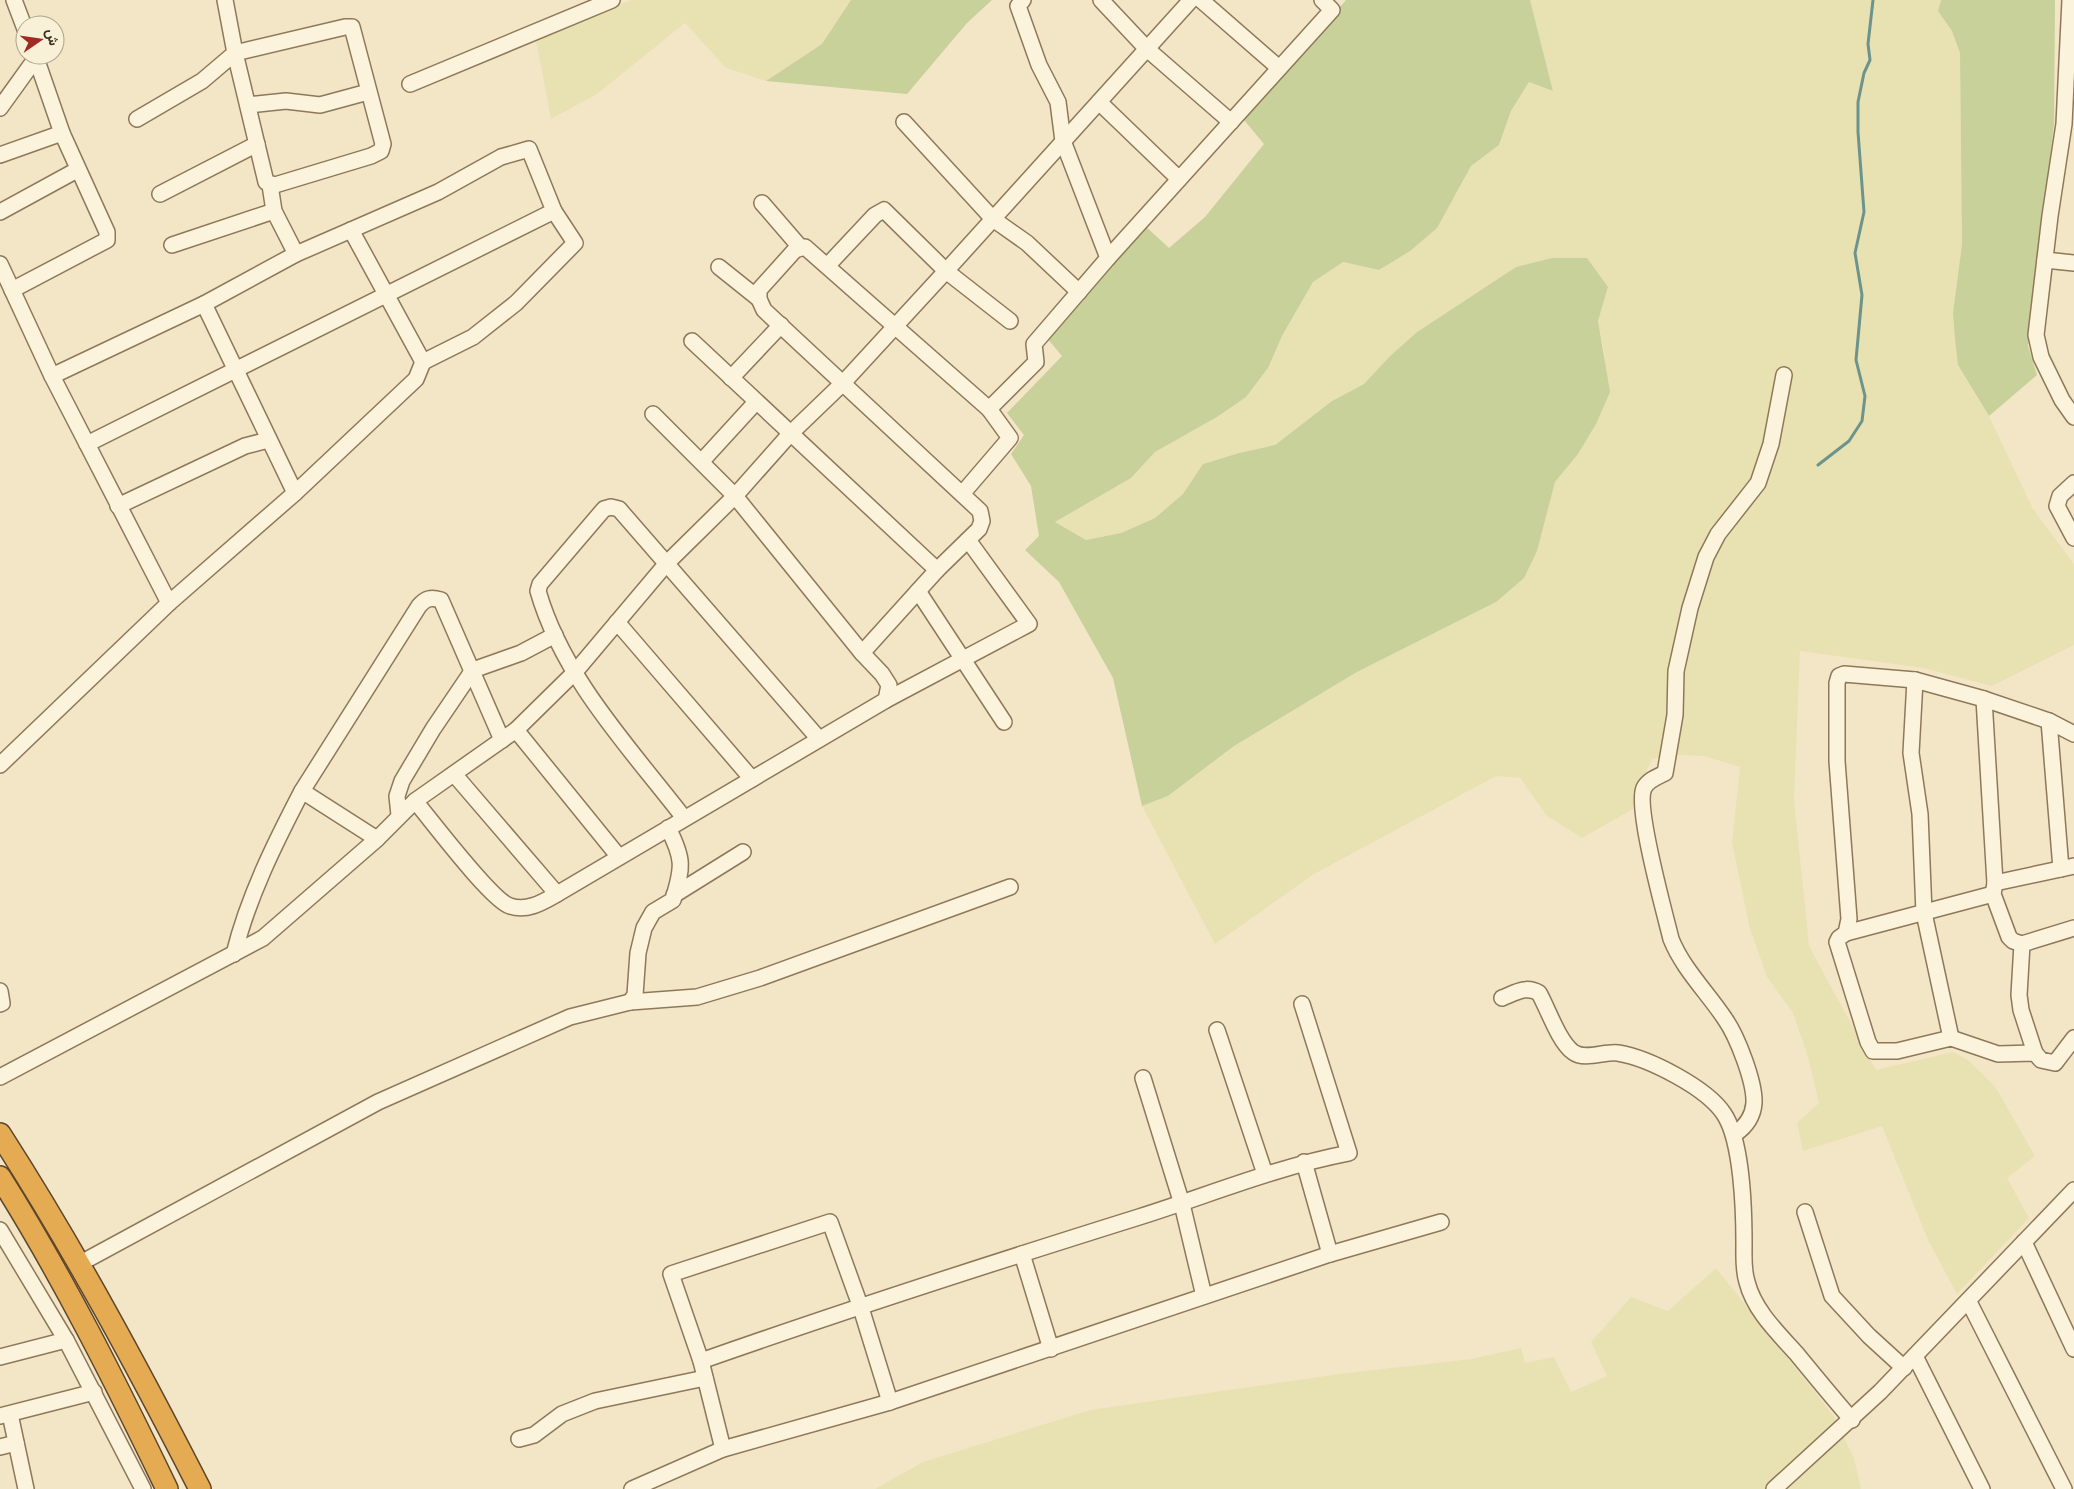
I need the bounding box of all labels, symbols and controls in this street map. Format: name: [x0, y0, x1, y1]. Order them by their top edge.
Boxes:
north arrow: [15, 15, 65, 65]
text: ش: [42, 27, 62, 47]

